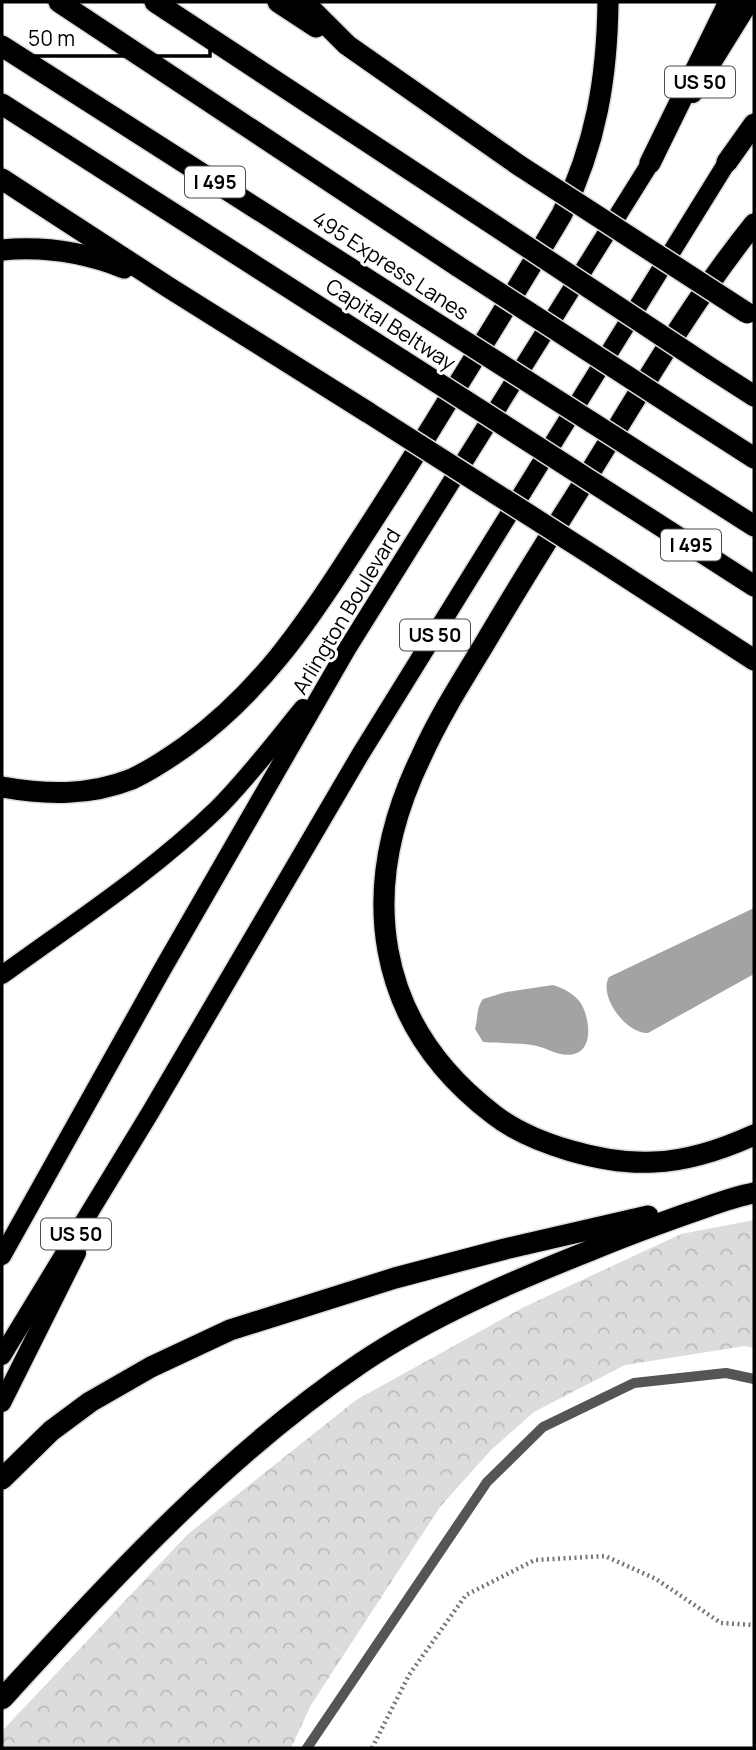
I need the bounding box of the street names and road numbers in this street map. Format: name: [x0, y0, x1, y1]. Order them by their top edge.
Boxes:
road number: US 50: [665, 66, 735, 97]
road number: I 495: [185, 166, 245, 198]
street label: 495 Express Lanes: [307, 204, 475, 326]
street label: Capital Beltway: [321, 272, 461, 376]
street label: Arlington Boulevard: [285, 523, 407, 699]
road number: I 495: [661, 530, 721, 560]
road number: US 50: [400, 620, 470, 650]
road number: US 50: [41, 1218, 111, 1250]

